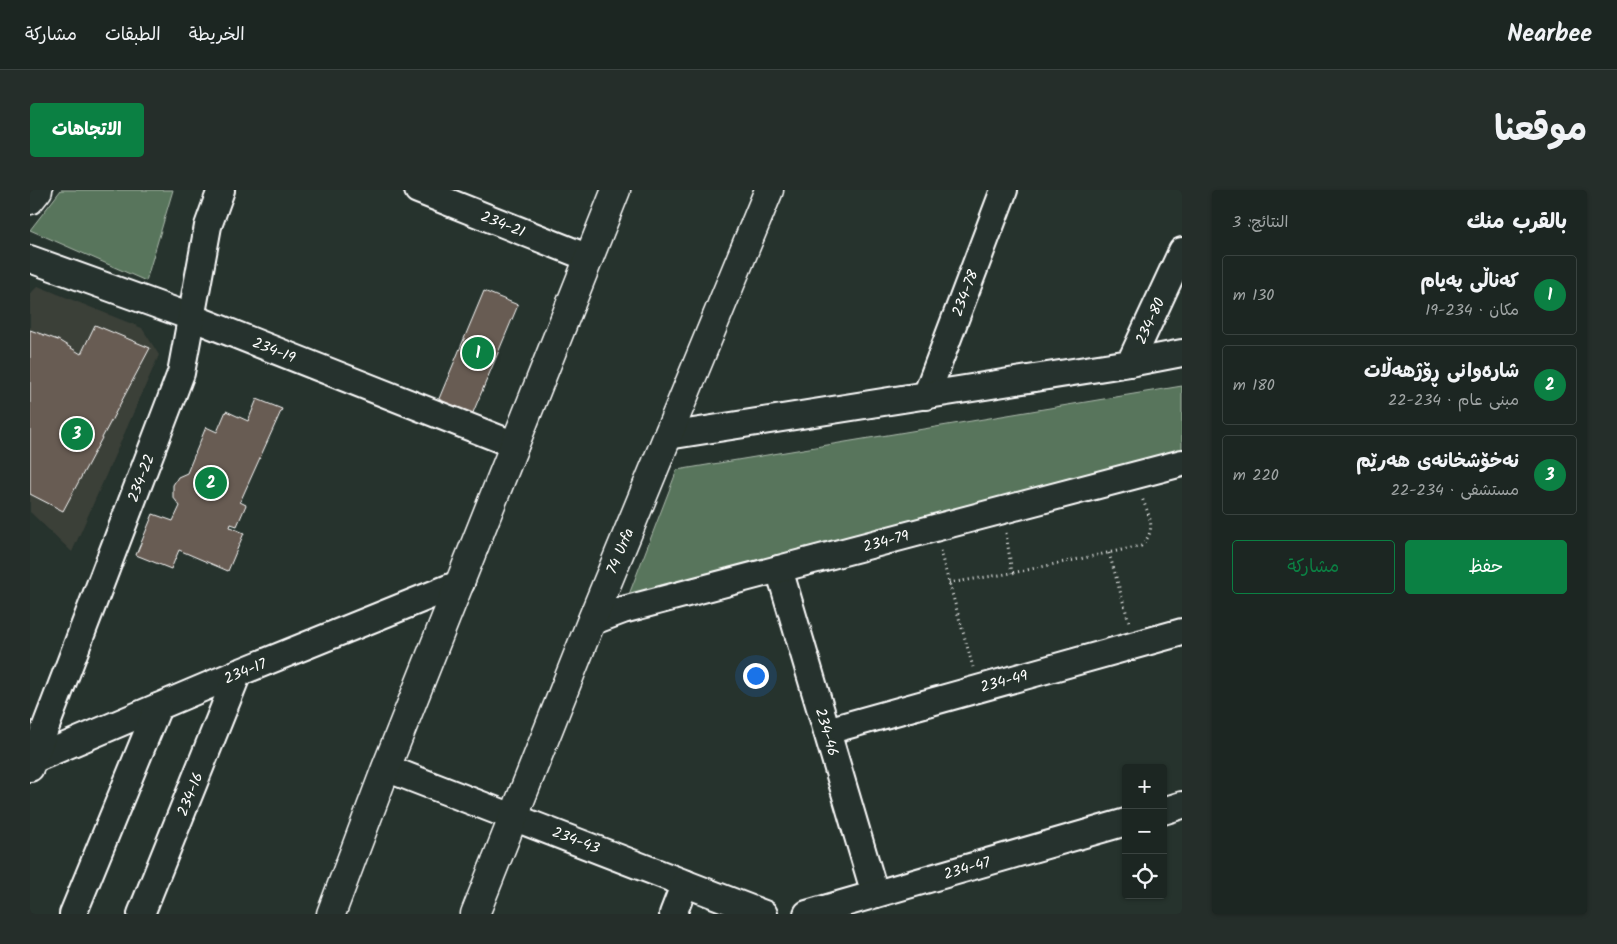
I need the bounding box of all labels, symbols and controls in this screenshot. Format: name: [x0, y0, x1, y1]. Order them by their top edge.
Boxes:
text: Nearbee: [1507, 15, 1592, 54]
text: مشاركة: [25, 21, 77, 50]
text: الطبقات: [105, 21, 161, 50]
text: الخريطة: [189, 21, 245, 50]
button: الاتجاهات: [30, 103, 144, 157]
text: موقعنا: [1494, 103, 1587, 159]
street label: 234-21: [477, 205, 529, 245]
text: بالقرب منك: [1467, 206, 1567, 239]
text: النتائج: 3: [1232, 210, 1288, 235]
street label: 234-78: [946, 266, 986, 320]
text: کەناڵی پەیام: [1420, 267, 1519, 297]
text: 130 m: [1233, 283, 1274, 308]
text: 1: [1548, 283, 1552, 308]
street label: 234-80: [1130, 294, 1172, 349]
text: مكان · 234-19: [1425, 298, 1519, 323]
street label: 234-19: [249, 331, 299, 371]
pin: 1: [462, 334, 494, 372]
text: شارەوانی ڕۆژهەڵات: [1364, 357, 1519, 387]
text: 180 m: [1233, 373, 1275, 398]
text: 2: [1545, 373, 1555, 398]
text: مبنى عام · 234-22: [1388, 388, 1519, 413]
pin: 3: [61, 415, 93, 453]
text: نەخۆشخانەی هەرێم: [1356, 447, 1519, 477]
street label: 234-22: [122, 451, 162, 506]
text: 220 m: [1233, 463, 1279, 488]
text: 3: [1546, 463, 1554, 488]
pin: 2: [195, 464, 227, 502]
text: مستشفى · 234-22: [1391, 478, 1519, 503]
street label: 234-79: [861, 524, 913, 560]
street label: 74 Urfa: [601, 525, 641, 578]
button: مشاركة: [1232, 540, 1395, 594]
button: حفظ: [1405, 540, 1567, 594]
street label: 234-17: [220, 652, 271, 691]
your location: [743, 663, 769, 689]
street label: 234-49: [978, 664, 1031, 700]
street label: 234-46: [808, 705, 844, 759]
map controls: [1122, 764, 1167, 899]
button: +: [1122, 764, 1167, 809]
street label: 234-16: [171, 769, 211, 820]
button: −: [1122, 809, 1167, 854]
street label: 234-43: [548, 821, 603, 861]
street label: 234-47: [941, 851, 995, 887]
button: locate: [1122, 854, 1167, 899]

